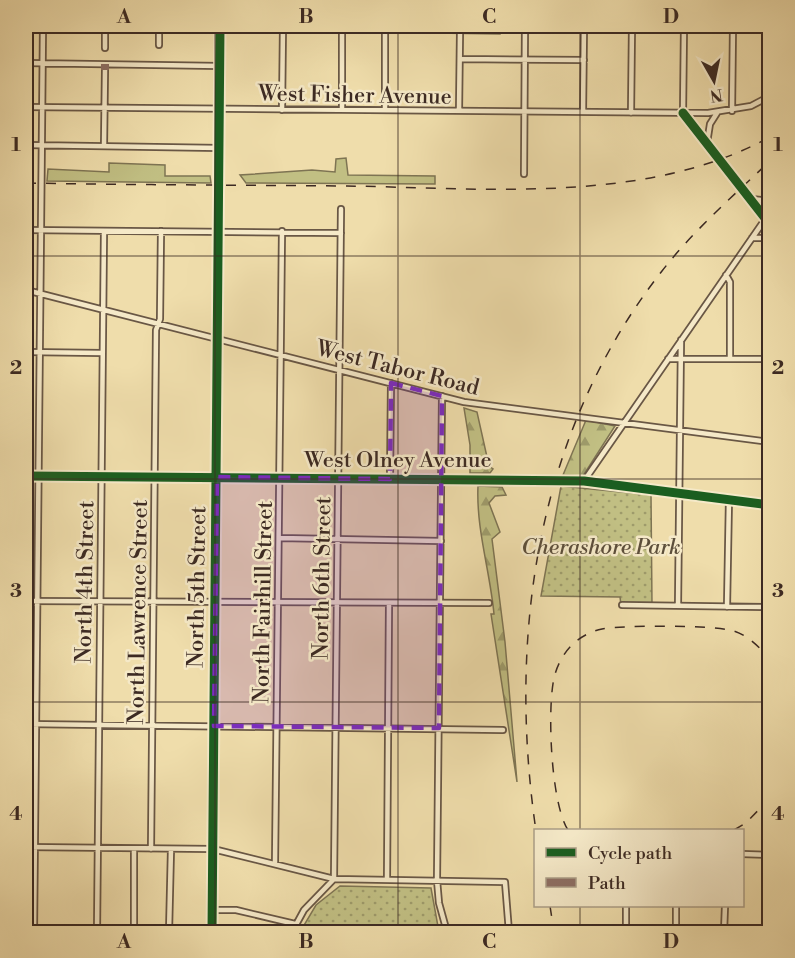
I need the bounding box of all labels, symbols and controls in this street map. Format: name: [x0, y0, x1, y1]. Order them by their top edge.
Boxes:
text: A: [116, 5, 132, 30]
text: B: [298, 5, 314, 30]
text: C: [482, 5, 496, 30]
text: D: [663, 5, 679, 30]
north arrow: [684, 51, 744, 111]
street label: West Fisher Avenue: [257, 80, 452, 111]
text: N: [708, 84, 724, 106]
text: 1: [11, 133, 21, 158]
text: 1: [773, 133, 783, 158]
street label: West Tabor Road: [312, 335, 482, 402]
text: 2: [10, 356, 22, 381]
text: 2: [772, 356, 784, 381]
street label: West Olney Avenue: [303, 447, 492, 474]
street label: North 6th Street: [308, 496, 337, 660]
street label: North Lawrence Street: [123, 499, 154, 725]
street label: North 4th Street: [71, 500, 100, 664]
street label: North Fairhill Street: [248, 500, 279, 704]
street label: North 5th Street: [183, 506, 212, 668]
park label: Cherashore Park: [521, 534, 681, 561]
text: 3: [10, 579, 22, 604]
text: 3: [772, 579, 784, 604]
text: 4: [9, 802, 23, 827]
text: 4: [771, 802, 785, 827]
legend: [534, 829, 744, 907]
text: Cycle path: [588, 842, 672, 865]
text: Path: [588, 872, 626, 895]
text: A: [116, 930, 132, 955]
text: B: [298, 930, 314, 955]
text: C: [482, 930, 496, 955]
text: D: [663, 930, 679, 955]

